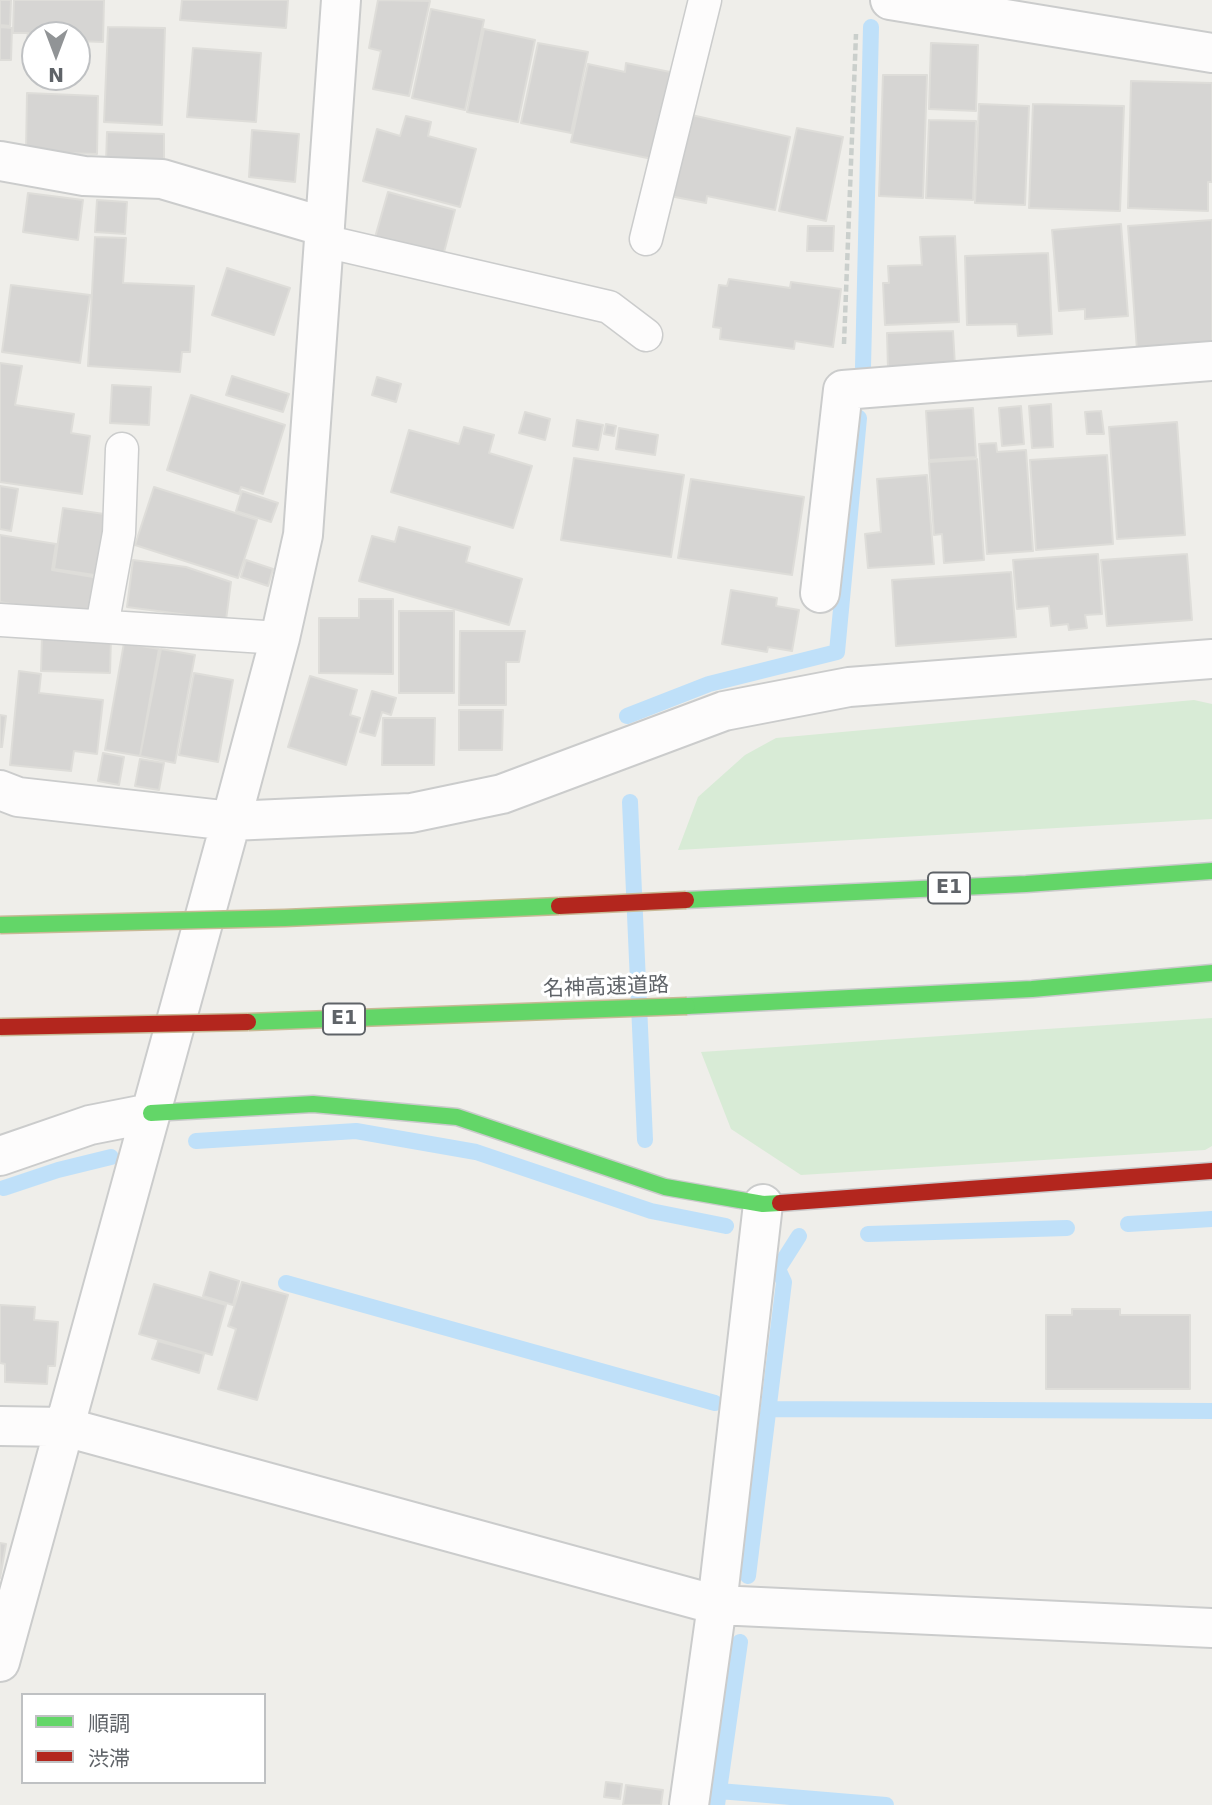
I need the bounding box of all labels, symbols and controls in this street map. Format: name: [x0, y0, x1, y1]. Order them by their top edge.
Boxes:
north arrow: [21, 21, 91, 91]
text: N: [48, 64, 64, 86]
road number: E1: [928, 873, 970, 904]
street label: 名神高速道路: [543, 973, 669, 1003]
road number: E1: [323, 1004, 365, 1035]
legend: [21, 1693, 266, 1784]
text: 順調: [88, 1712, 130, 1736]
text: 渋滞: [88, 1747, 130, 1771]

